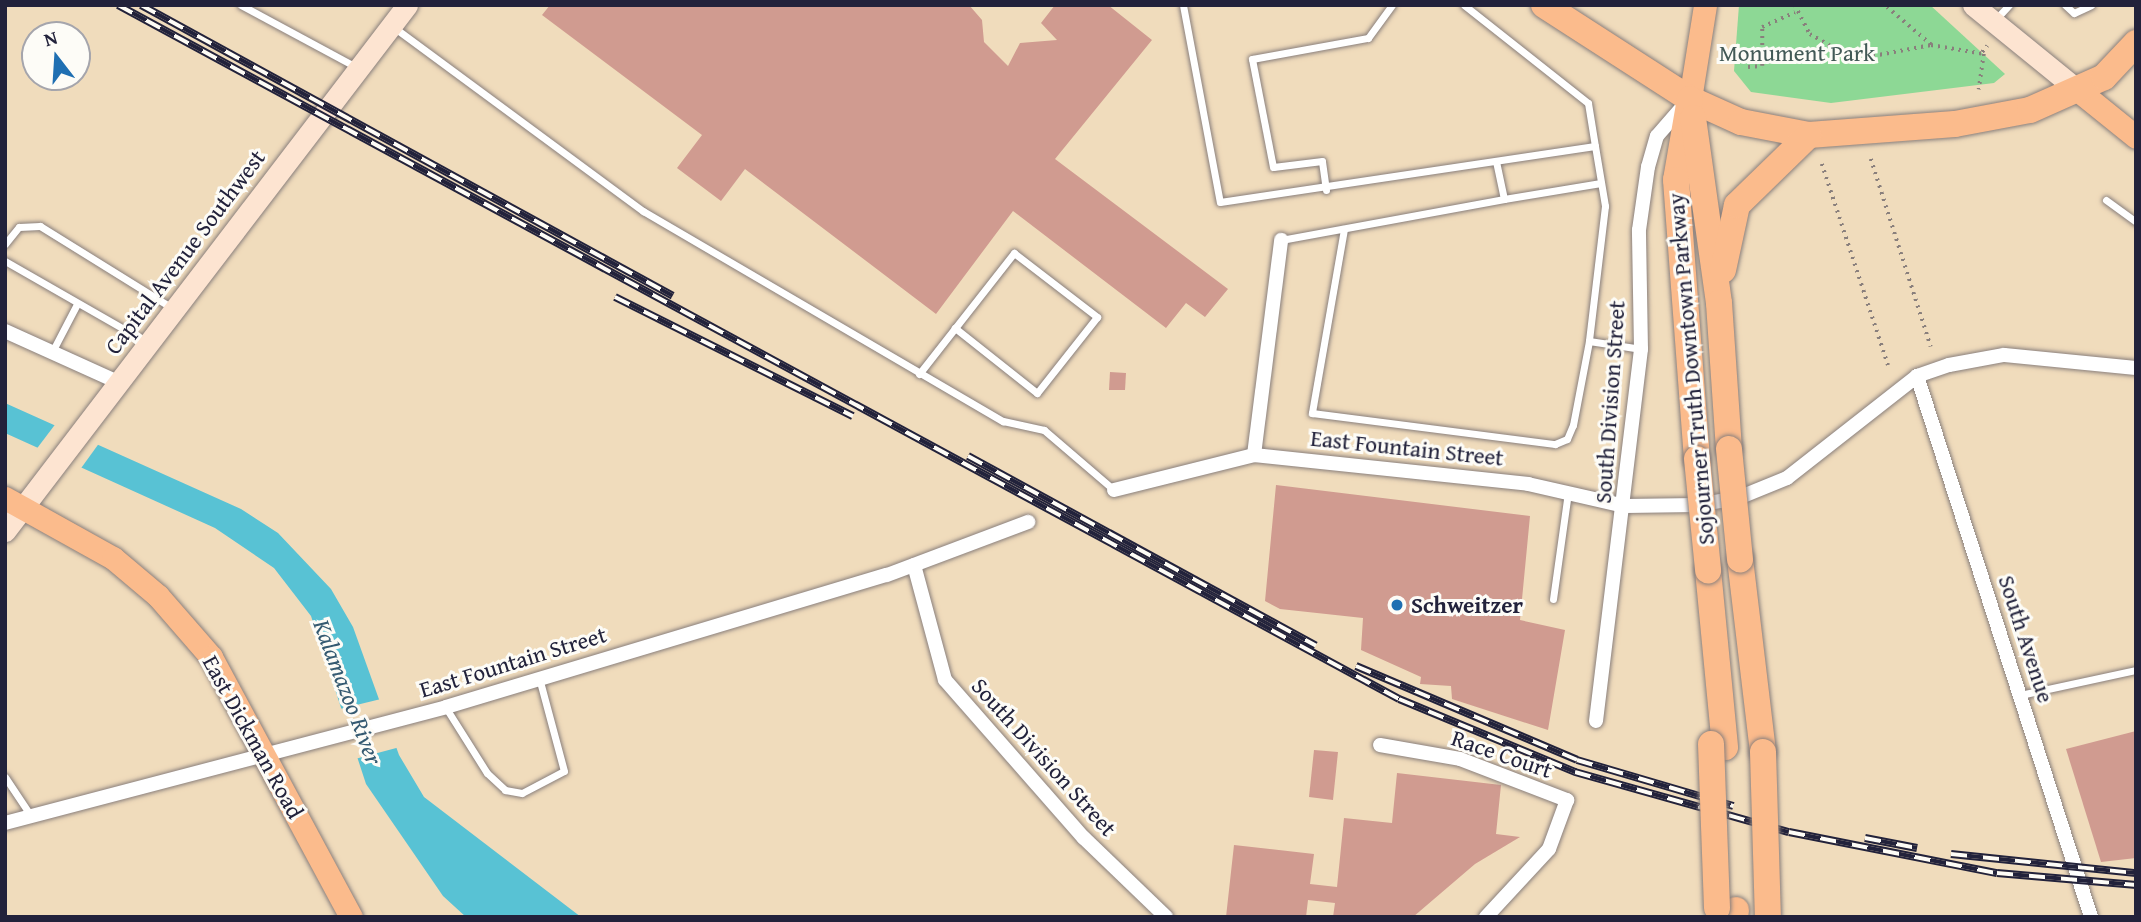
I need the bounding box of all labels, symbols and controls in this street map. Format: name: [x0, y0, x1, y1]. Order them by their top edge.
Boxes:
north arrow: [21, 21, 91, 91]
text: N: [40, 23, 61, 53]
park label: Monument Park: [1719, 39, 1875, 67]
street label: Capital Avenue Southwest: [99, 144, 271, 360]
street label: Sojourner Truth Downtown Parkway: [1662, 192, 1720, 546]
street label: South Division Street: [1589, 300, 1631, 504]
street label: East Fountain Street: [1309, 424, 1505, 472]
street label: South Avenue: [1992, 572, 2060, 706]
place label: Schweitzer: [1411, 591, 1523, 619]
marker: Schweitzer: [1389, 597, 1405, 613]
water label: Kalamazoo River: [307, 615, 389, 769]
street label: East Fountain Street: [416, 620, 610, 704]
street label: East Dickman Road: [197, 650, 309, 824]
street label: South Division Street: [966, 672, 1122, 842]
street label: Race Court: [1448, 724, 1556, 784]

